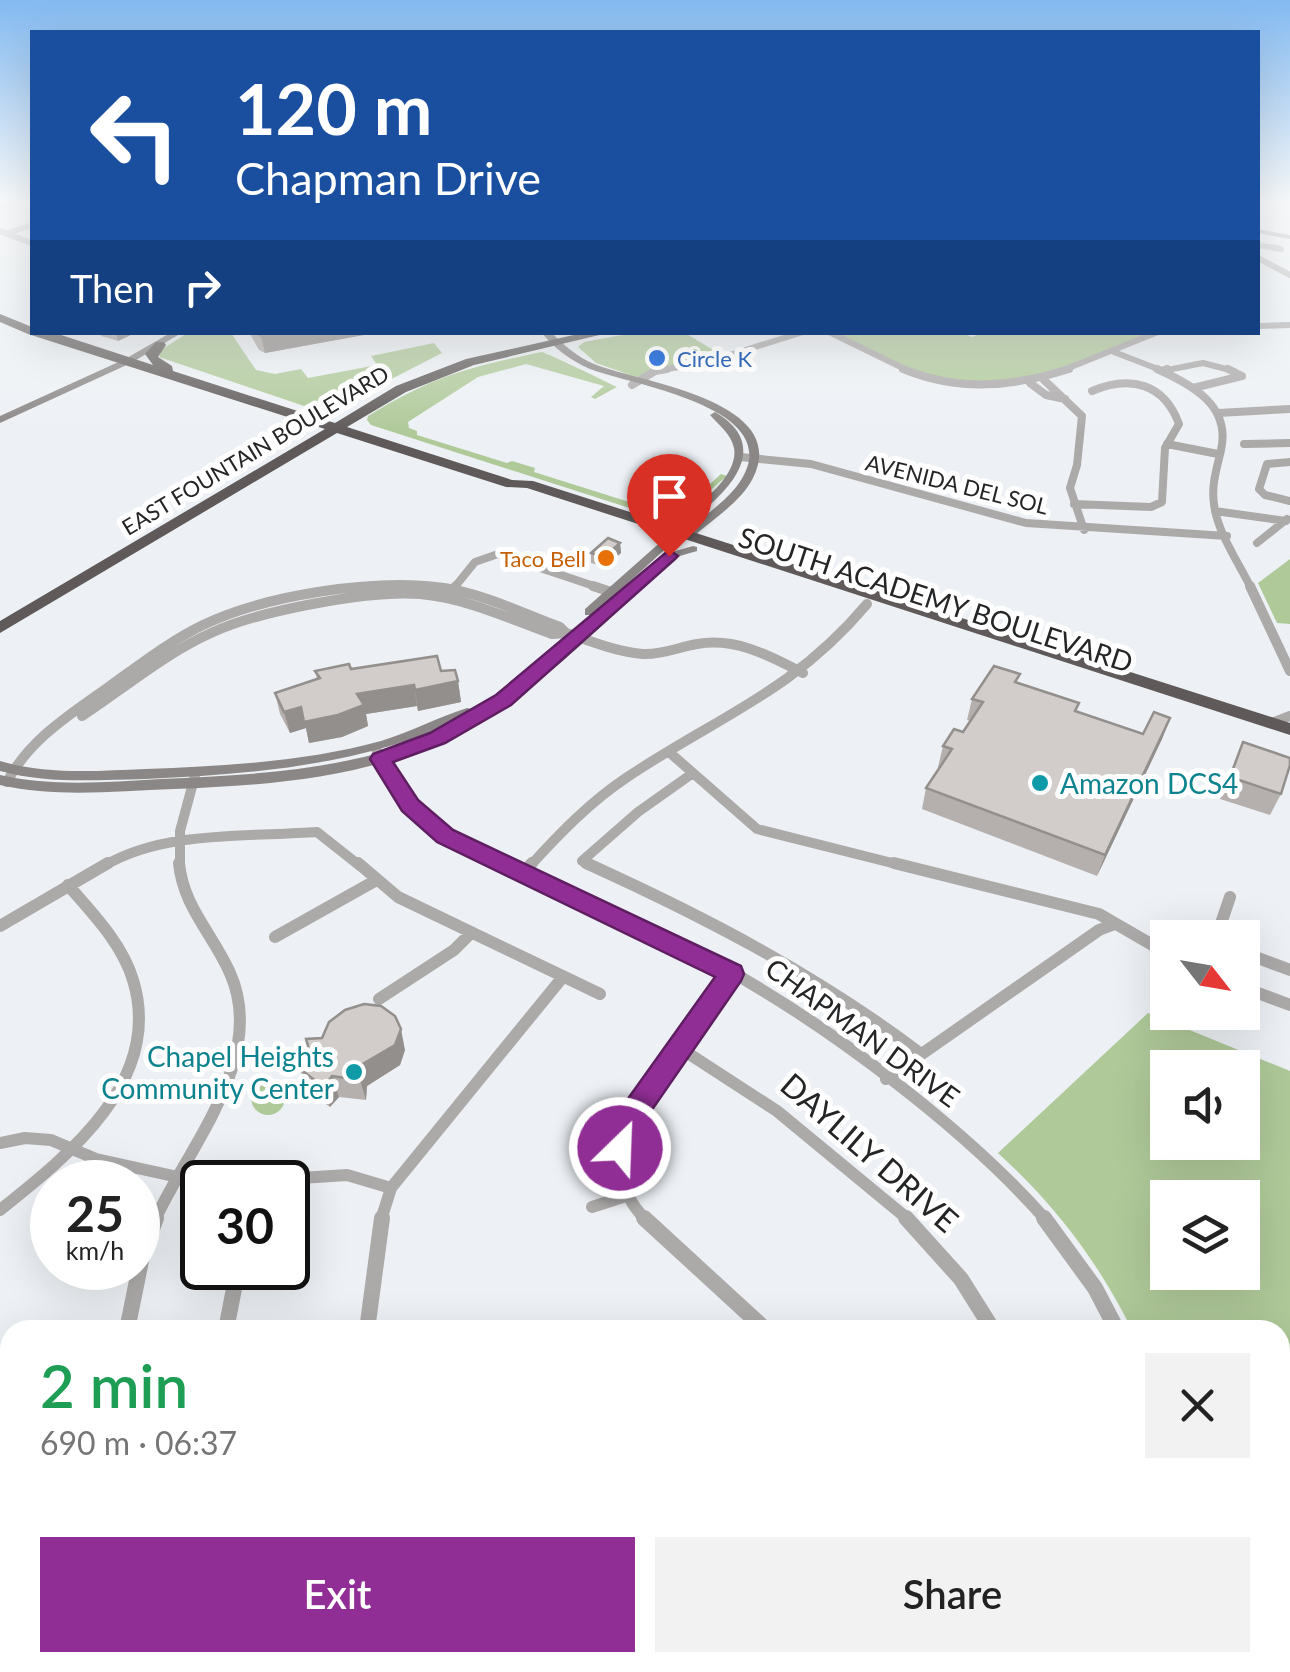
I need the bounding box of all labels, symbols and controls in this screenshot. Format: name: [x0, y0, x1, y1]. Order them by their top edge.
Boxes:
text: 120 m: [235, 66, 432, 150]
icon: left: [70, 70, 200, 200]
text: Chapman Drive: [235, 151, 541, 205]
icon: right: [175, 260, 230, 315]
text: Then: [70, 265, 155, 311]
place label: Circle K: [677, 345, 752, 372]
marker: Circle K: [646, 347, 668, 369]
street label: EAST FOUNTAIN BOULEVARD: [117, 360, 393, 540]
street label: AVENIDA DEL SOL: [863, 448, 1051, 520]
pin: [627, 454, 712, 557]
icon: arrive: [642, 469, 697, 524]
street label: SOUTH ACADEMY BOULEVARD: [735, 519, 1137, 679]
place label: Taco Bell: [500, 545, 586, 572]
marker: Taco Bell: [595, 547, 617, 569]
place label: Amazon DCS4: [1060, 766, 1238, 800]
marker: Amazon DCS4: [1029, 772, 1051, 794]
north arrow: [1150, 920, 1260, 1030]
map controls: [1150, 920, 1260, 1290]
street label: CHAPMAN DRIVE: [760, 950, 966, 1114]
place label: Chapel Heights Community Center: [101, 1039, 334, 1105]
button: sound: [1150, 1050, 1260, 1160]
marker: Chapel Heights Community Center: [343, 1061, 365, 1083]
street label: DAYLILY DRIVE: [773, 1064, 967, 1240]
position arrow: [568, 1096, 672, 1200]
speed limit sign: 30: [180, 1160, 310, 1290]
button: layers: [1150, 1180, 1260, 1290]
text: 25: [66, 1183, 124, 1243]
text: km/h: [66, 1235, 124, 1265]
text: 2 min: [40, 1349, 188, 1421]
button: close: [1145, 1353, 1250, 1458]
text: 690 m · 06:37: [40, 1423, 237, 1462]
button: Exit: [40, 1537, 635, 1652]
button: Share: [655, 1537, 1250, 1652]

